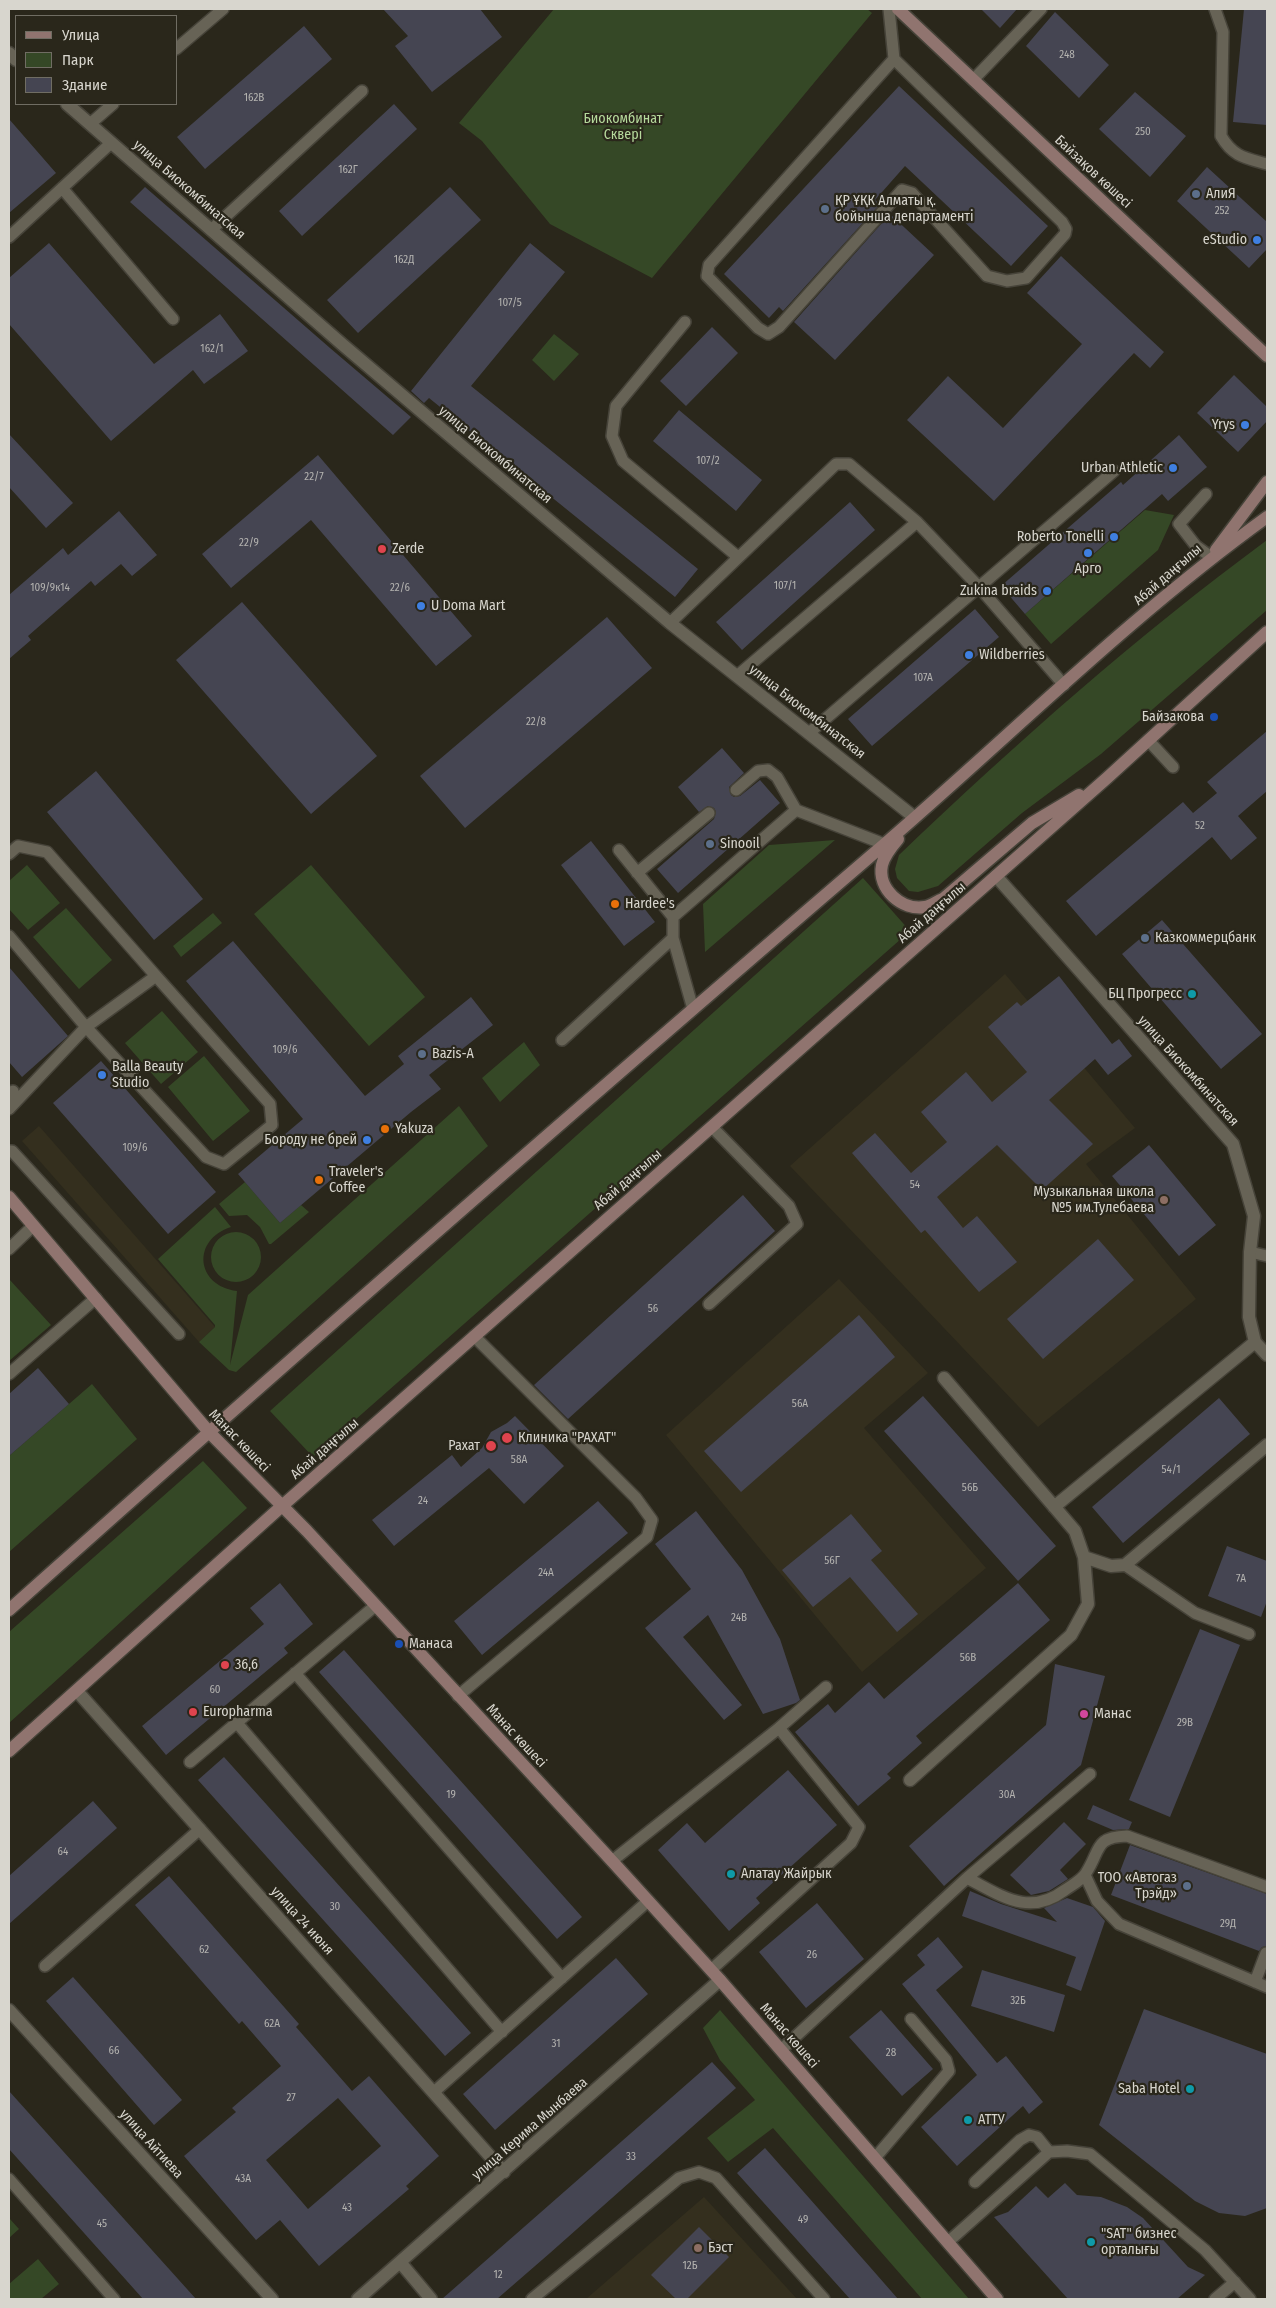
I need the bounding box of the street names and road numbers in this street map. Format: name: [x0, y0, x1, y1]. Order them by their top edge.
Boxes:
street label: Байзақов көшесі: [1051, 132, 1135, 212]
street label: улица Биокомбинатская: [129, 137, 249, 243]
street label: улица Биокомбинатская: [435, 403, 555, 507]
street label: Абай даңғылы: [1130, 541, 1206, 609]
street label: улица Биокомбинатская: [745, 661, 869, 763]
street label: Абай даңғылы: [894, 879, 970, 947]
street label: улица Биокомбинатская: [1134, 1012, 1242, 1130]
street label: Абай даңғылы: [590, 1146, 666, 1214]
street label: Манас көшесі: [205, 1406, 273, 1476]
street label: Абай даңғылы: [287, 1415, 363, 1483]
street label: Манас көшесі: [482, 1701, 550, 1771]
street label: улица 24 июня: [267, 1883, 337, 1959]
street label: Манас көшесі: [756, 2000, 822, 2072]
street label: улица Керима Мынбаева: [469, 2074, 591, 2184]
street label: улица Айтиева: [116, 2106, 186, 2182]

